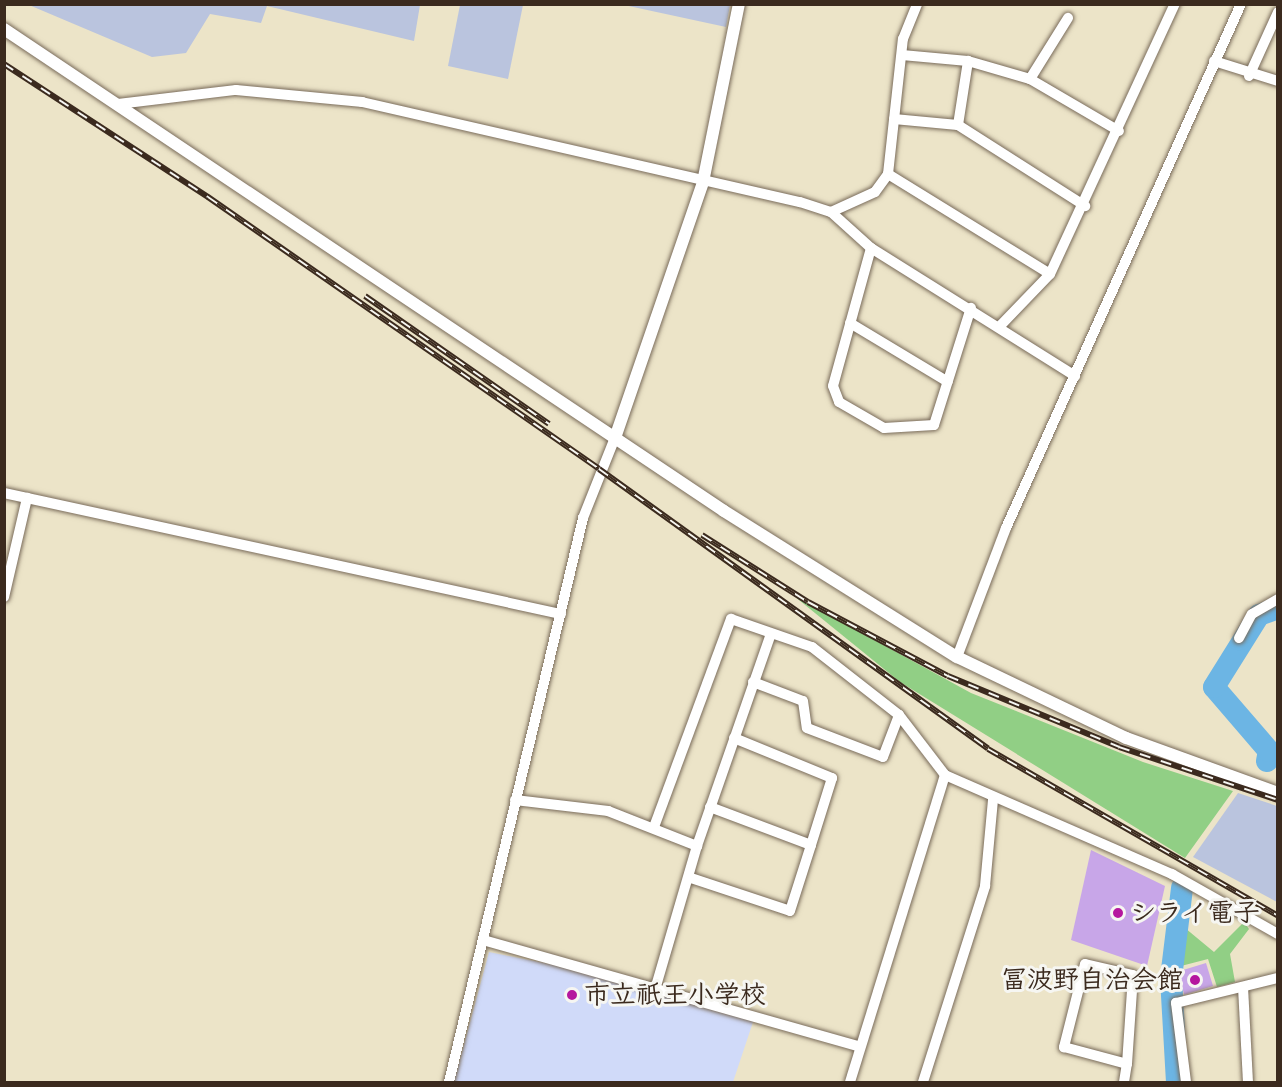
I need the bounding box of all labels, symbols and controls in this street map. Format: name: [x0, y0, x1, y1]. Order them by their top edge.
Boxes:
place label: シライ電子: [1130, 897, 1260, 929]
marker: シライ電子: [1111, 906, 1125, 920]
place label: 冨波野自治会館: [1001, 964, 1183, 996]
marker: 冨波野自治会館: [1188, 973, 1202, 987]
place label: 市立祇王小学校: [584, 979, 766, 1011]
marker: 市立祇王小学校: [565, 988, 579, 1002]

